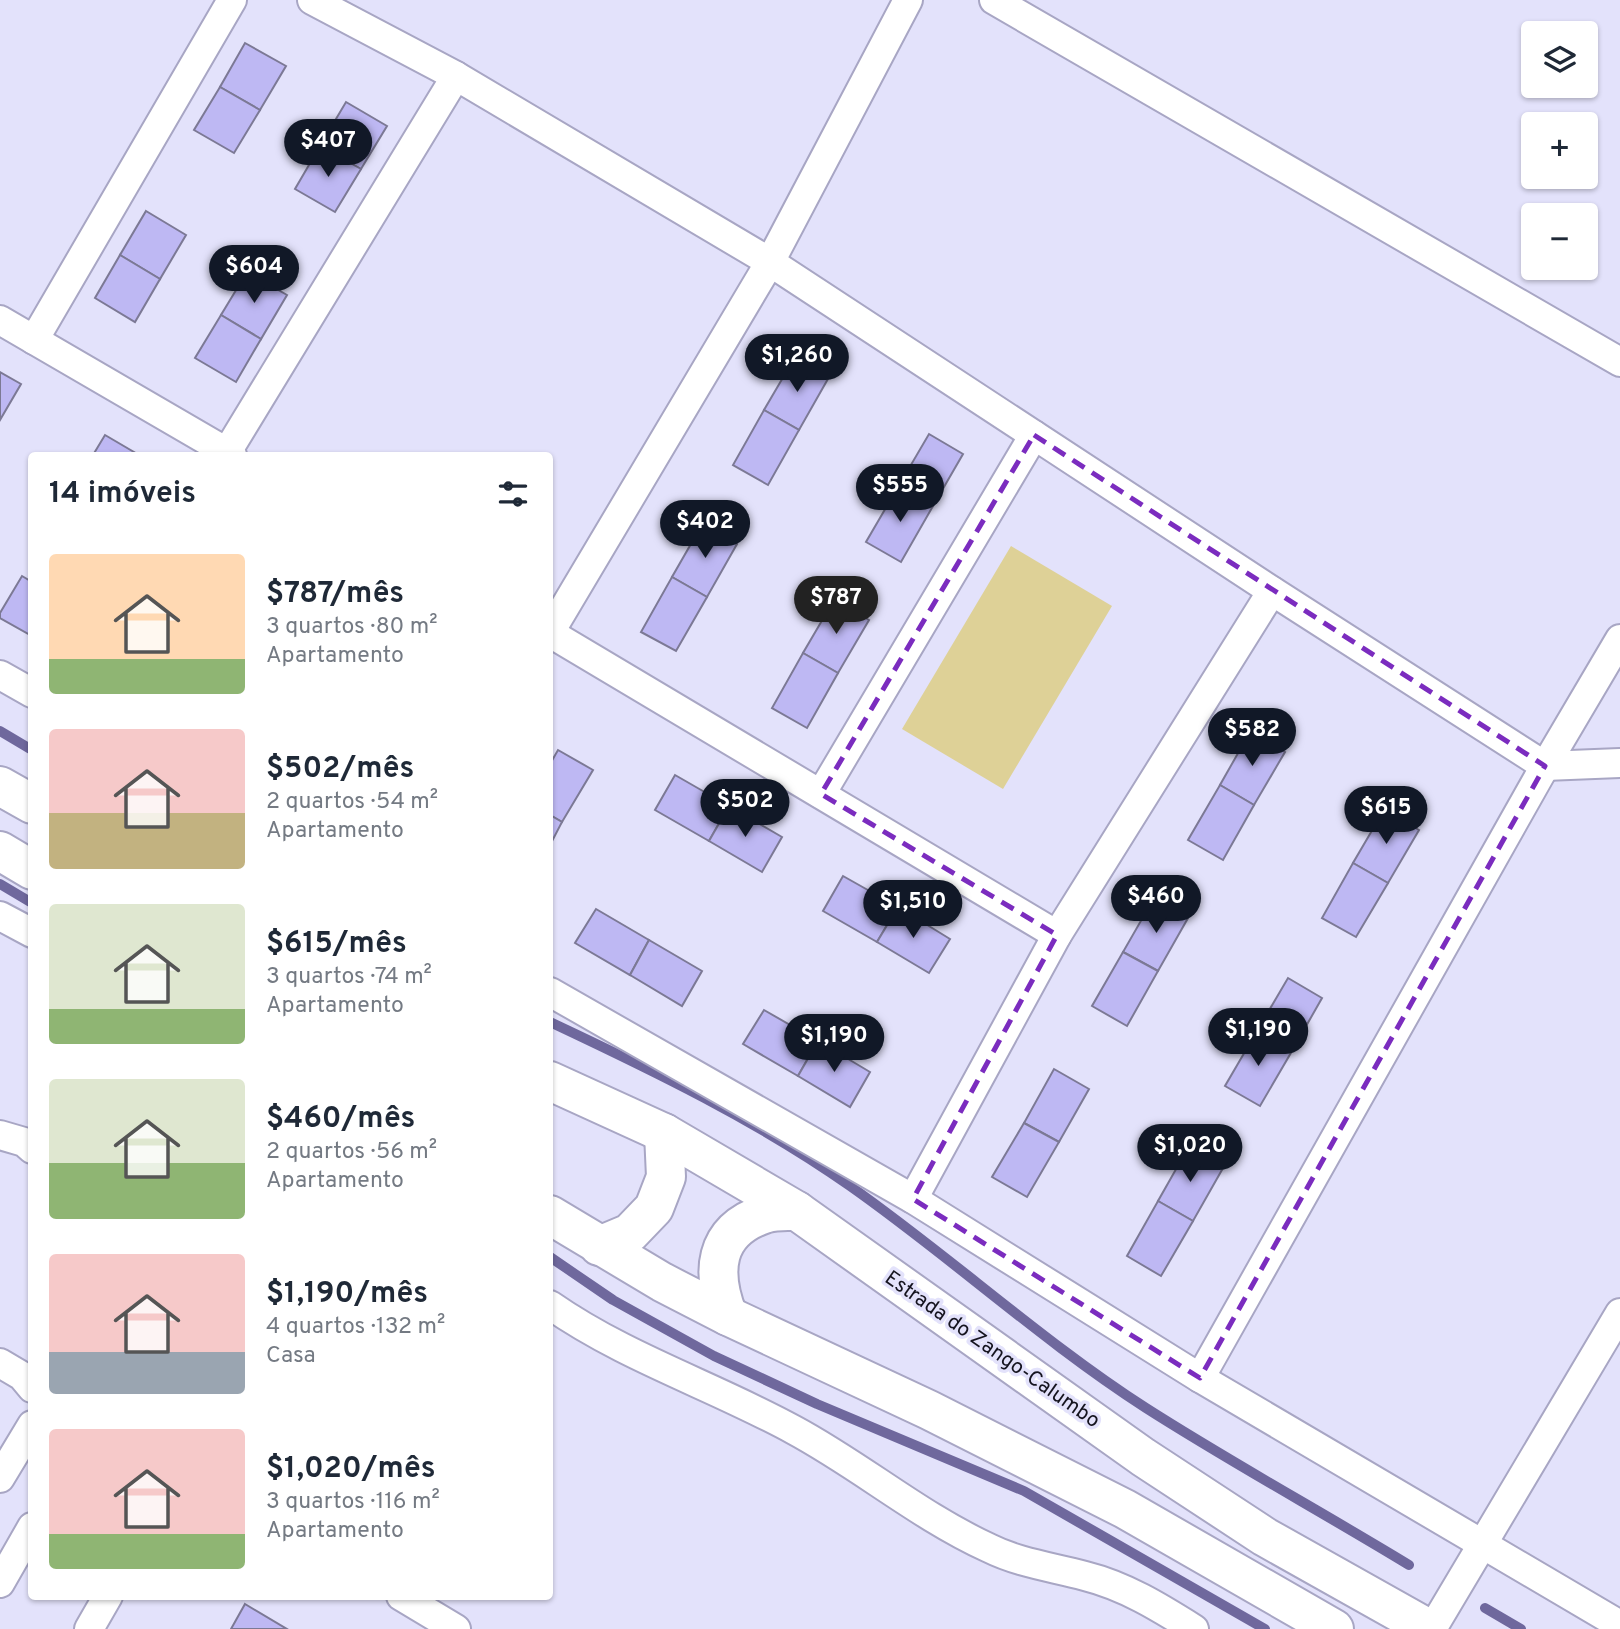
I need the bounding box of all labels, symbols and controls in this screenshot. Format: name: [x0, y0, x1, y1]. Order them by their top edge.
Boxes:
map controls: [1521, 21, 1598, 280]
button: layers: [1521, 21, 1598, 98]
button: +: [1521, 112, 1598, 189]
pin: $407: [287, 120, 369, 179]
text: $407: [300, 127, 356, 156]
button: −: [1521, 203, 1598, 280]
pin: $604: [213, 246, 295, 305]
text: $604: [225, 253, 283, 282]
pin: $1,260: [740, 334, 854, 394]
text: $1,260: [761, 342, 833, 371]
pin: $555: [859, 464, 941, 524]
text: $555: [872, 472, 928, 501]
icon: filters: [494, 475, 532, 513]
text: 14 imóveis: [49, 476, 196, 513]
pin: $402: [664, 500, 746, 560]
text: $402: [676, 508, 734, 537]
text: $787/mês: [266, 576, 404, 613]
pin: $787: [795, 576, 877, 636]
icon: home: [105, 582, 189, 666]
text: $787: [810, 584, 862, 613]
text: 3 quartos · 80 m²: [266, 613, 437, 642]
text: Apartamento: [266, 642, 404, 671]
pin: $582: [1211, 708, 1293, 768]
text: $582: [1224, 716, 1280, 745]
text: $502/mês: [266, 751, 414, 788]
icon: home: [105, 757, 189, 841]
pin: $502: [704, 780, 786, 839]
pin: $615: [1345, 786, 1427, 846]
text: $502: [716, 787, 774, 816]
text: 2 quartos · 54 m²: [266, 788, 438, 817]
text: $615: [1360, 794, 1412, 823]
text: Apartamento: [266, 817, 404, 846]
pin: $460: [1115, 876, 1197, 935]
pin: $1,510: [856, 880, 970, 940]
text: $460: [1127, 883, 1185, 912]
text: $1,510: [879, 888, 947, 917]
text: $615/mês: [266, 926, 407, 963]
icon: home: [105, 932, 189, 1016]
text: 3 quartos · 74 m²: [266, 963, 432, 992]
text: Apartamento: [266, 992, 404, 1021]
pin: $1,190: [1201, 1009, 1315, 1068]
pin: $1,190: [777, 1014, 891, 1074]
text: $1,190: [1224, 1016, 1292, 1045]
text: $1,190: [800, 1022, 868, 1051]
text: $460/mês: [266, 1101, 415, 1138]
icon: home: [105, 1107, 189, 1191]
pin: $1,020: [1133, 1124, 1247, 1184]
text: $1,020: [1153, 1132, 1227, 1161]
text: 2 quartos · 56 m²: [266, 1138, 437, 1167]
text: Apartamento: [266, 1167, 404, 1196]
street label: Estrada do Zango-Calumbo: [879, 1265, 1105, 1435]
text: $1,190/mês: [266, 1276, 428, 1313]
icon: home: [105, 1282, 189, 1366]
text: 4 quartos · 132 m²: [266, 1313, 445, 1342]
text: Casa: [266, 1342, 316, 1371]
text: $1,020/mês: [266, 1451, 436, 1488]
icon: home: [105, 1457, 189, 1541]
text: 3 quartos · 116 m²: [266, 1488, 440, 1517]
text: Apartamento: [266, 1517, 404, 1546]

